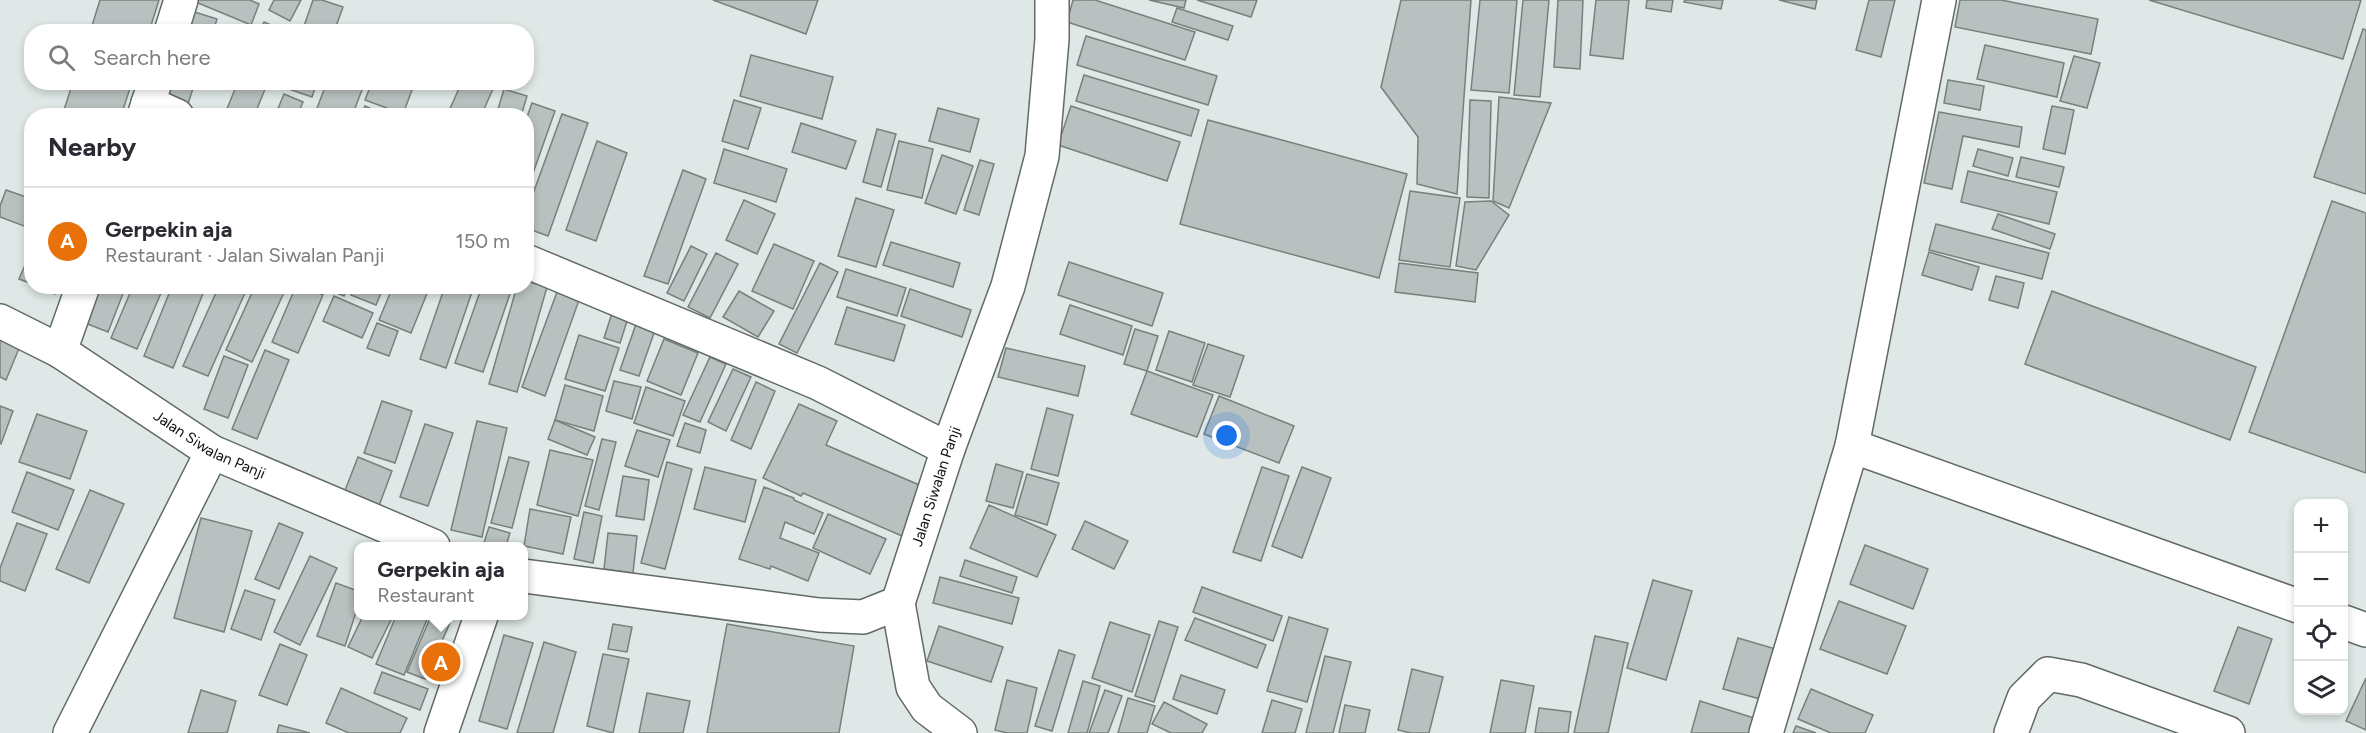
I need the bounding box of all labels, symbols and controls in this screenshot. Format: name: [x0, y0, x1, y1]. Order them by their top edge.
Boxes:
search box: [24, 24, 534, 90]
icon: search: [45, 41, 78, 74]
text: Search here: [93, 44, 211, 71]
text: Nearby: [48, 131, 136, 163]
text: Gerpekin aja: [105, 216, 232, 243]
text: A: [60, 229, 75, 253]
text: 150 m: [455, 229, 510, 253]
text: Restaurant · Jalan Siwalan Panji: [105, 243, 385, 267]
street label: Jalan Siwalan Panji: [150, 407, 268, 483]
your location: [1212, 421, 1241, 450]
street label: Jalan Siwalan Panji: [908, 424, 965, 549]
map controls: [2294, 499, 2348, 715]
button: +: [2294, 499, 2348, 553]
popup: [354, 542, 528, 620]
button: −: [2294, 553, 2348, 607]
text: Gerpekin aja: [377, 556, 505, 583]
text: Restaurant: [377, 583, 475, 607]
button: locate: [2294, 607, 2348, 661]
pin: A: [422, 640, 460, 684]
button: layers: [2294, 661, 2348, 715]

